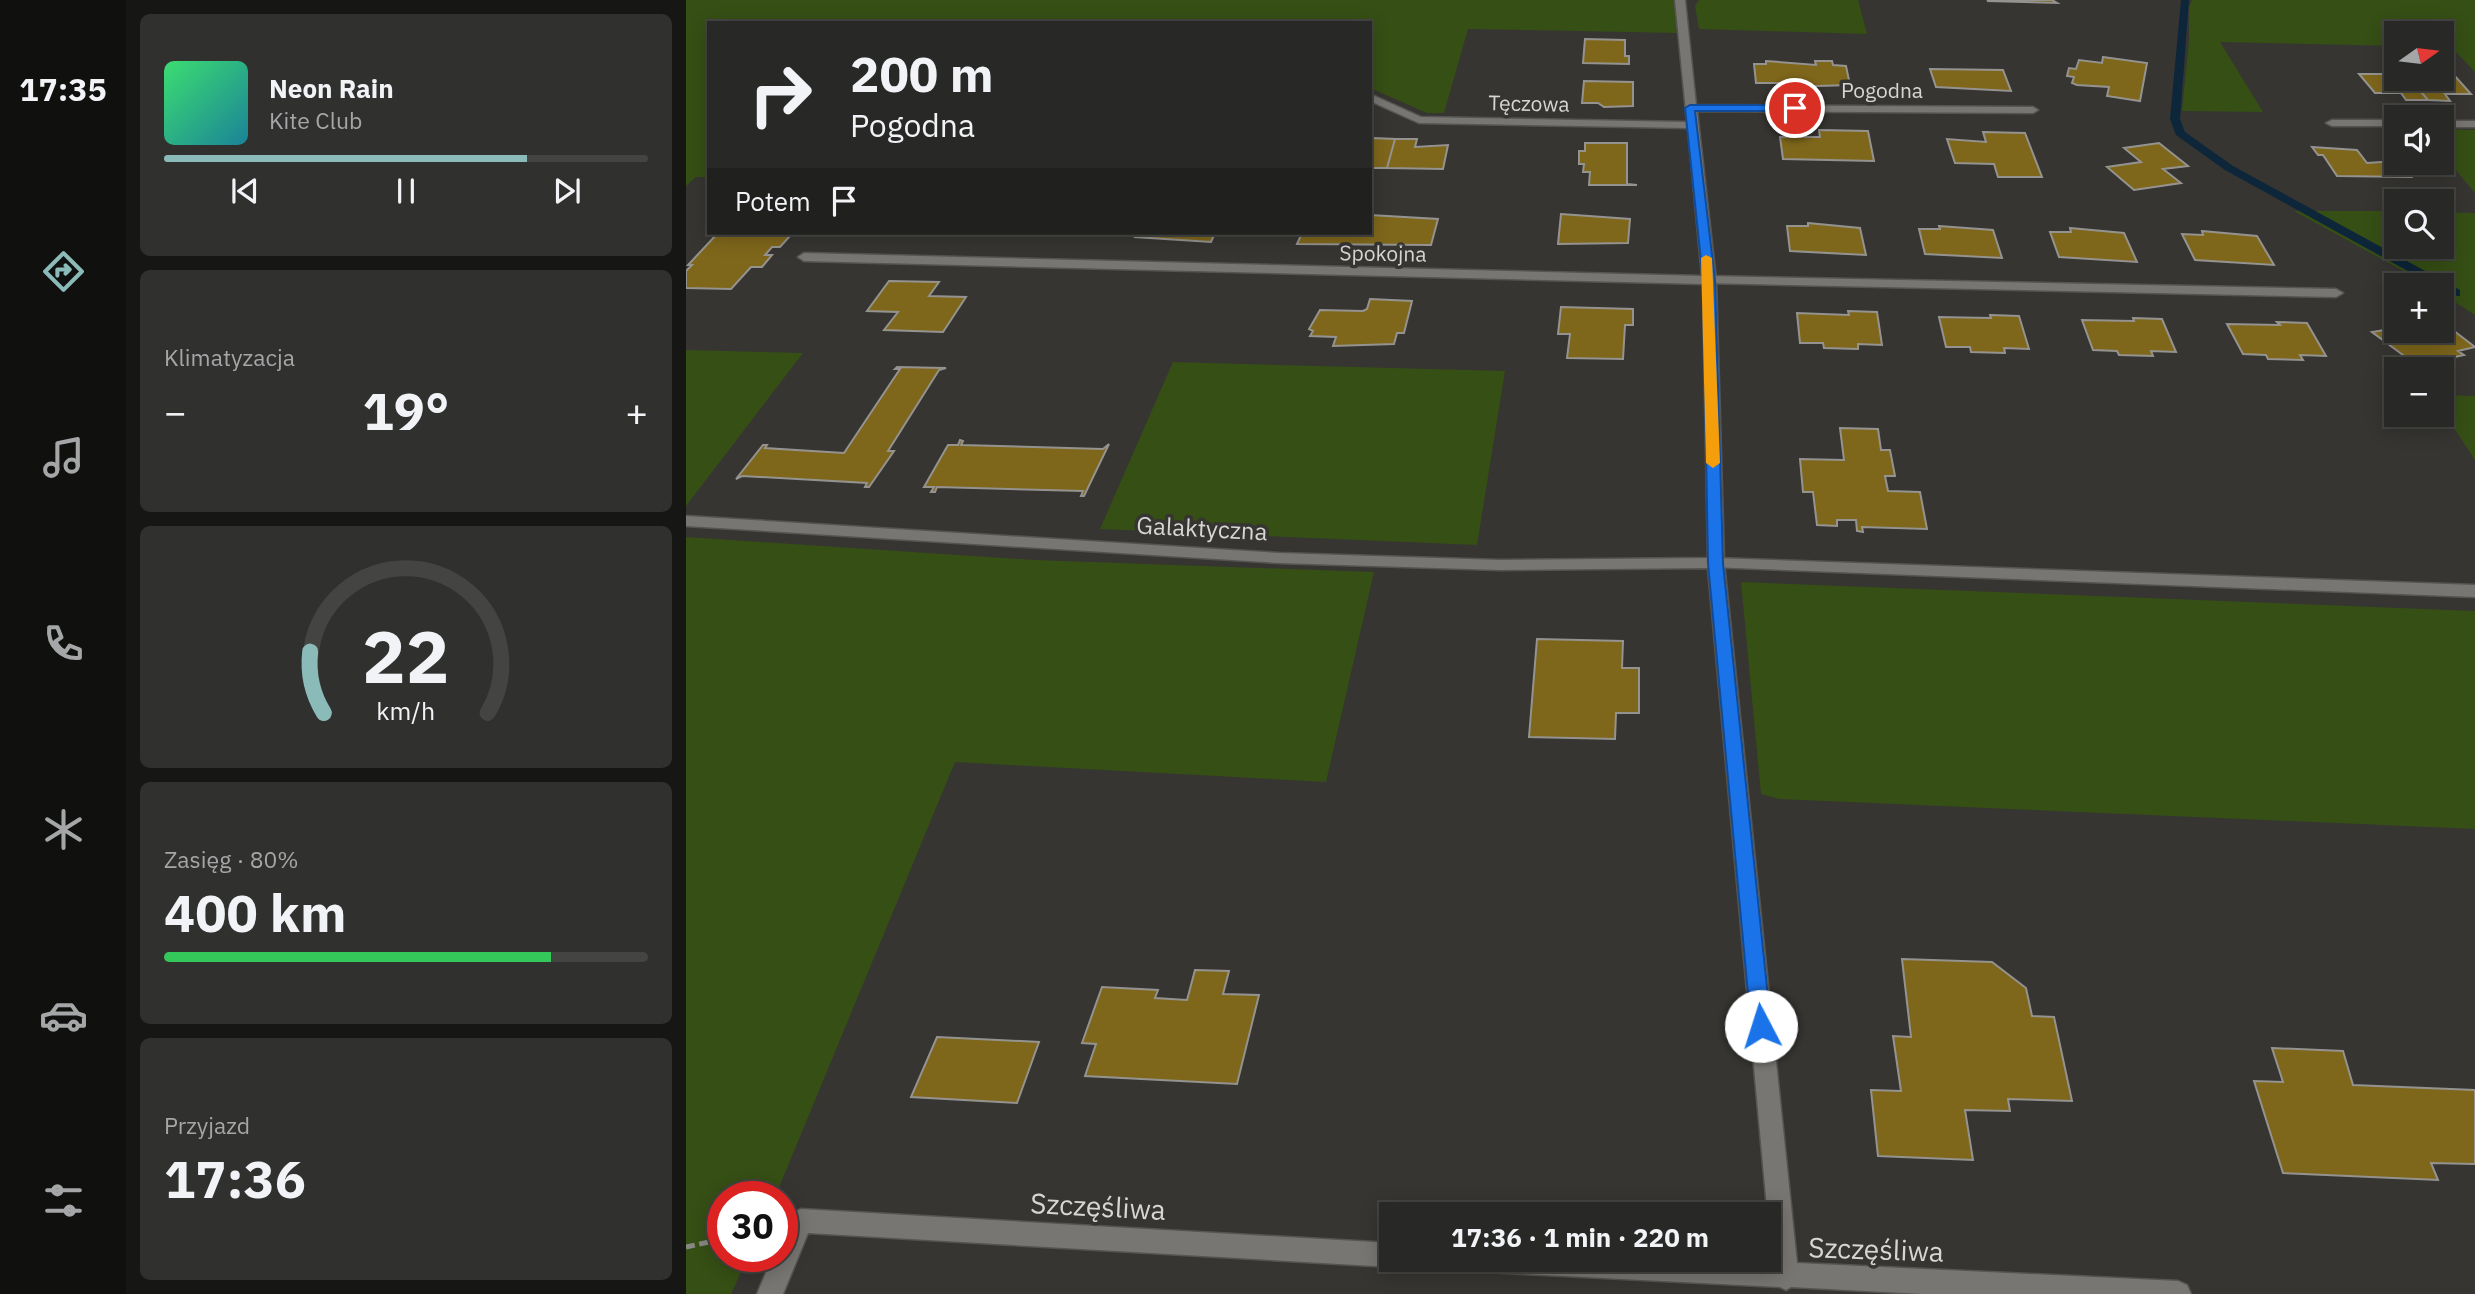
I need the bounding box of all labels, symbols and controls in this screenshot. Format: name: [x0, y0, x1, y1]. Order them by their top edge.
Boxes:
north arrow: [2384, 21, 2454, 91]
map controls: [2384, 21, 2454, 427]
text: 200 m: [850, 42, 994, 105]
icon: right: [735, 49, 826, 140]
text: 17:35: [19, 68, 107, 110]
text: Neon Rain: [269, 71, 394, 105]
street label: Pogodna: [1841, 76, 1923, 104]
pin: [1765, 78, 1825, 138]
street label: Tęczowa: [1488, 88, 1570, 118]
icon: arrive: [1776, 89, 1814, 127]
text: Pogodna: [850, 104, 975, 146]
text: Kite Club: [269, 105, 362, 135]
button: sound: [2384, 105, 2454, 175]
icon: previous: [226, 172, 264, 210]
icon: pause: [387, 172, 425, 210]
icon: next: [548, 172, 586, 210]
icon: arrive: [825, 182, 863, 220]
text: Potem: [735, 184, 811, 218]
button: search: [2384, 189, 2454, 259]
street label: Spokojna: [1339, 238, 1427, 268]
icon: directions: [39, 247, 88, 296]
button: +: [2384, 273, 2454, 343]
text: Klimatyzacja: [164, 342, 295, 372]
button: −: [2384, 357, 2454, 427]
text: 19°: [363, 377, 449, 444]
text: −: [164, 387, 187, 436]
text: +: [625, 387, 648, 436]
icon: music: [39, 433, 88, 482]
street label: Galaktyczna: [1136, 509, 1269, 547]
text: 22: [362, 608, 450, 703]
icon: phone: [39, 619, 88, 668]
text: km/h: [377, 694, 435, 727]
icon: climate: [39, 805, 88, 854]
text: Zasięg · 80%: [164, 844, 299, 874]
text: 400 km: [164, 879, 346, 946]
position arrow: [1724, 989, 1798, 1063]
icon: car: [39, 991, 88, 1040]
text: Przyjazd: [164, 1110, 250, 1140]
text: 17:36: [164, 1145, 306, 1212]
icon: filters: [39, 1176, 88, 1225]
speed limit sign: 30: [707, 1181, 798, 1272]
street label: Szczęśliwa: [1029, 1184, 1167, 1228]
text: 17:36 · 1 min · 220 m: [1451, 1220, 1709, 1254]
street label: Szczęśliwa: [1808, 1228, 1944, 1270]

